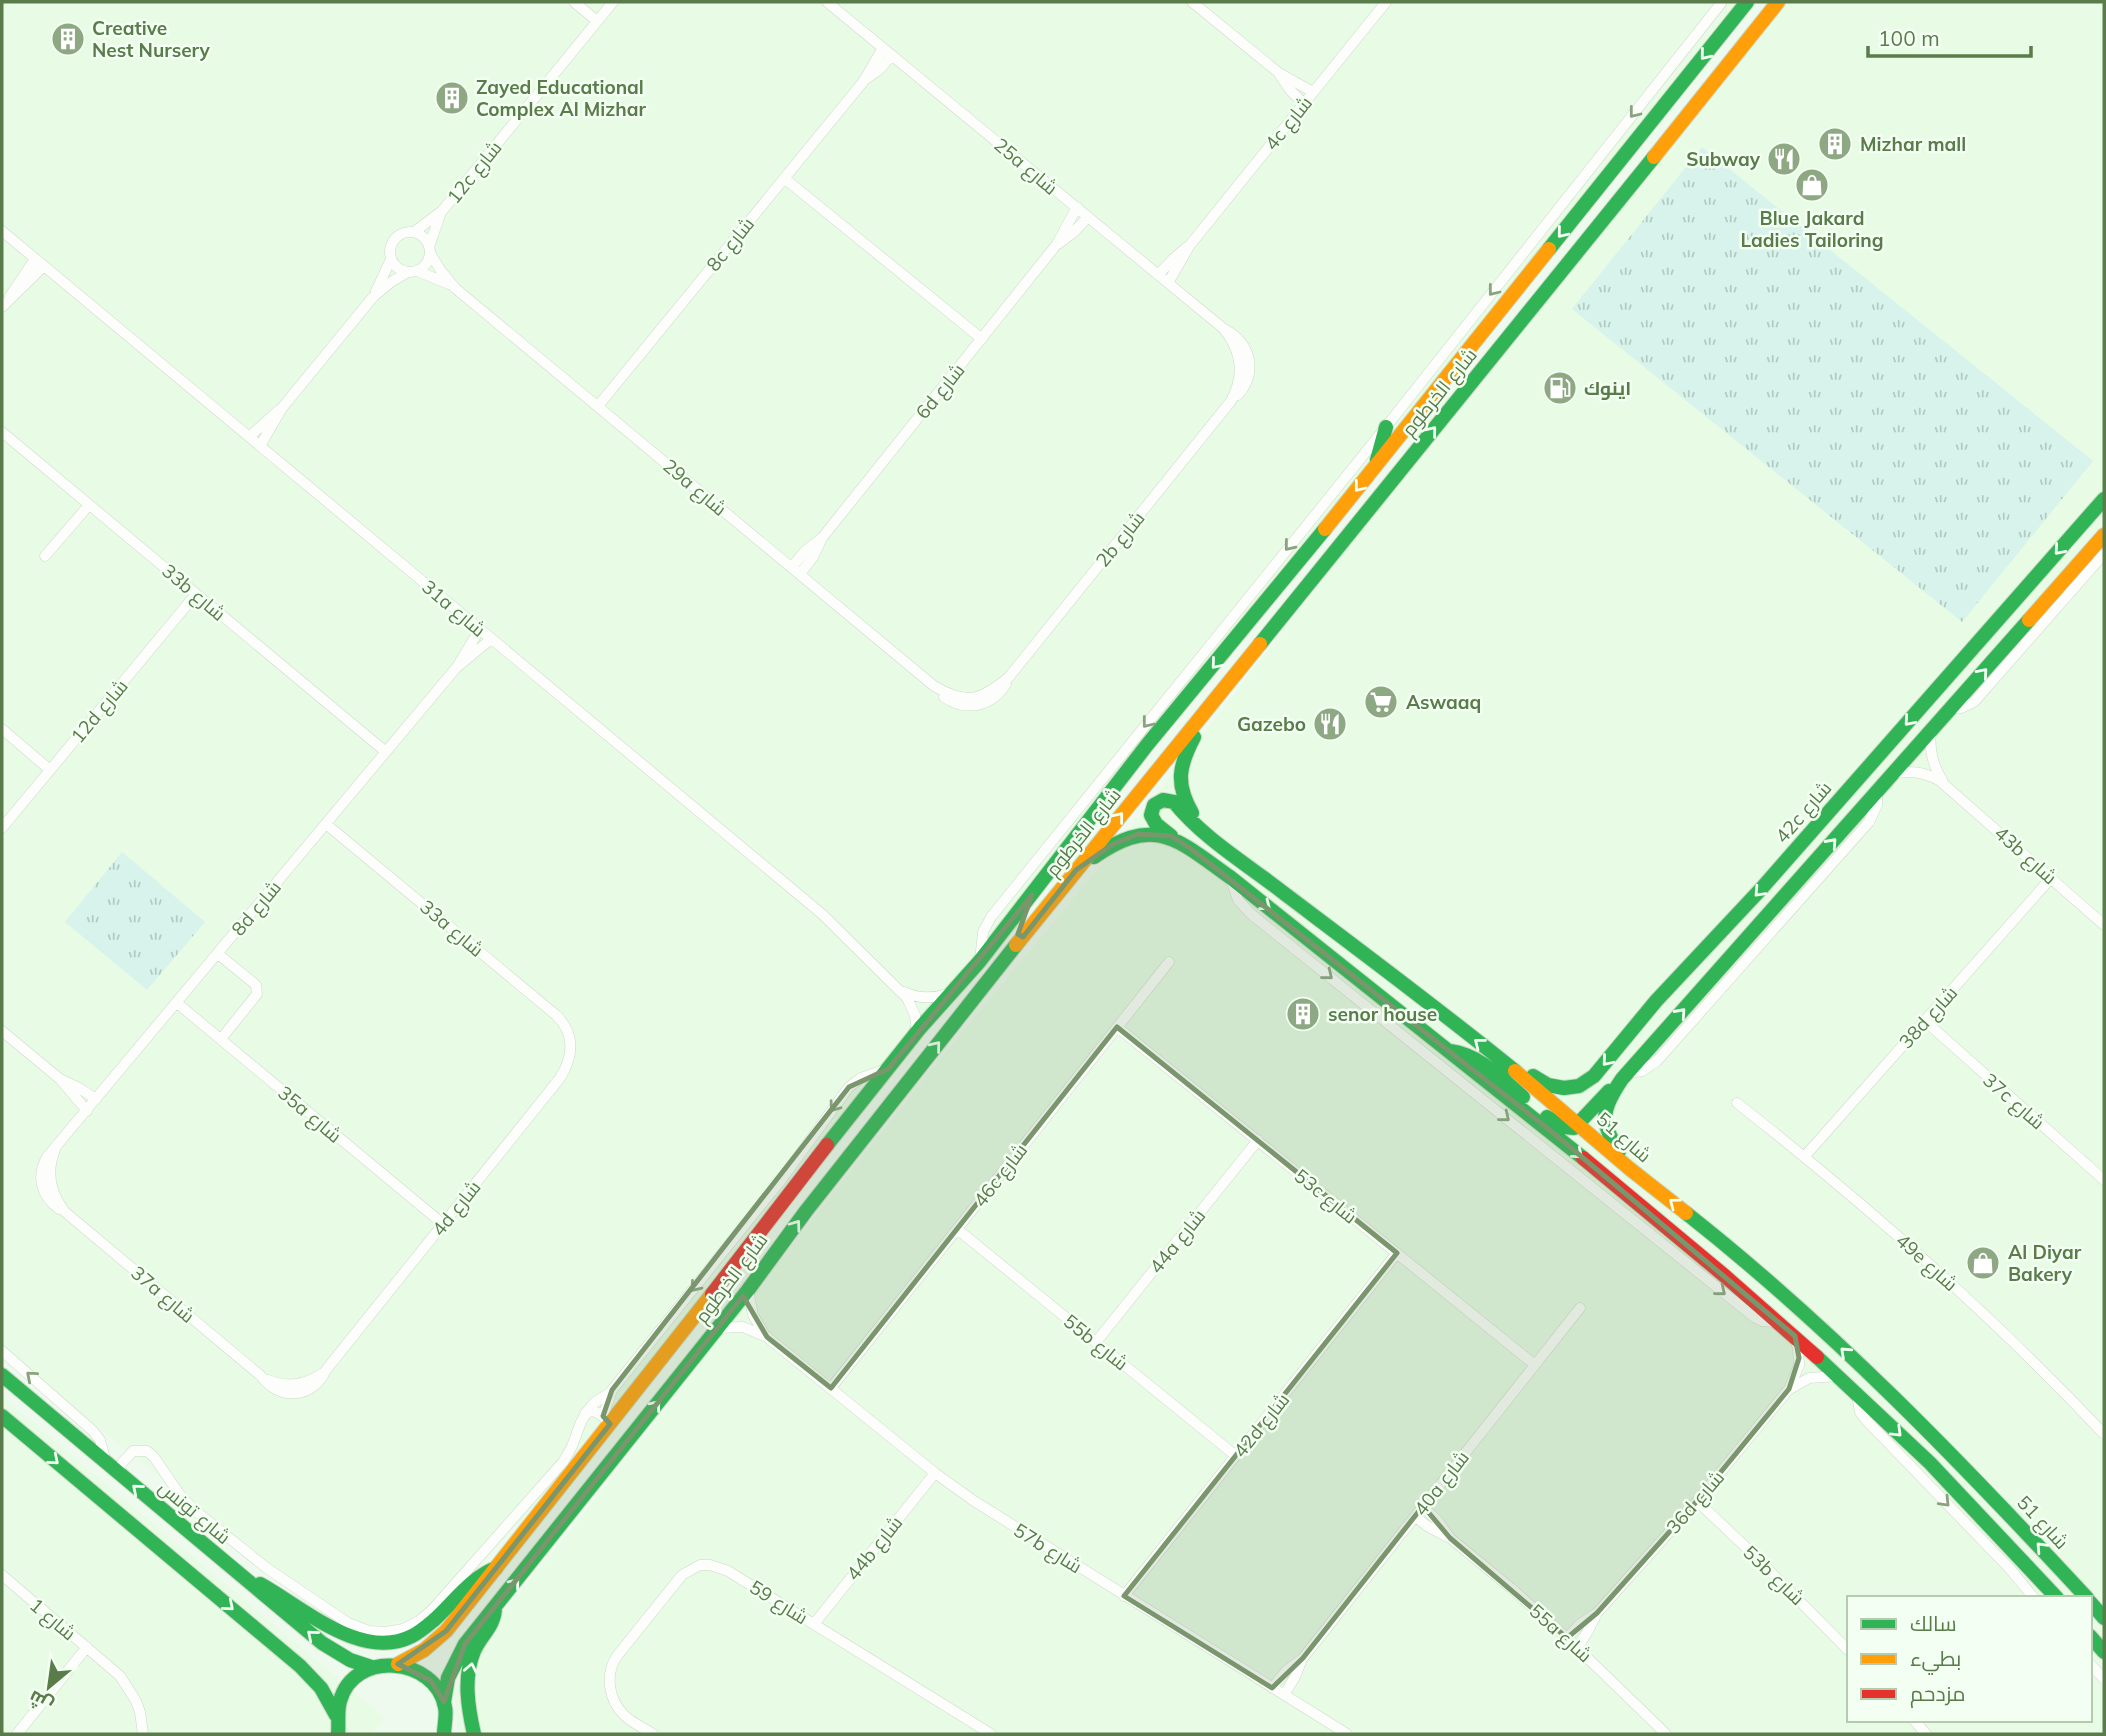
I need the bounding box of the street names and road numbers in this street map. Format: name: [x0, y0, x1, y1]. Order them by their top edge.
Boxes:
street label: 4c شارع: [1259, 91, 1319, 156]
street label: 25a شارع: [988, 132, 1063, 201]
street label: 12c شارع: [441, 136, 508, 210]
street label: 8c شارع: [701, 212, 761, 277]
street label: شارع الخرطوم: [1396, 343, 1483, 442]
street label: 6d شارع: [910, 358, 971, 425]
street label: 29a شارع: [657, 453, 732, 522]
street label: 2b شارع: [1090, 506, 1151, 573]
street label: 33b شارع: [156, 558, 231, 627]
street label: 31a شارع: [416, 574, 491, 643]
street label: 12d شارع: [65, 674, 134, 749]
street label: 42c شارع: [1770, 776, 1838, 849]
street label: شارع الخرطوم: [1040, 783, 1127, 882]
street label: 43b شارع: [1988, 821, 2062, 891]
street label: 8d شارع: [226, 876, 287, 942]
street label: 33a شارع: [414, 894, 489, 963]
street label: 38d شارع: [1894, 981, 1964, 1055]
street label: 37c شارع: [1977, 1068, 2050, 1136]
street label: 35a شارع: [272, 1080, 347, 1149]
street label: شارع 51: [1590, 1107, 1656, 1169]
street label: 46c شارع: [968, 1138, 1034, 1213]
street label: 53c شارع: [1288, 1163, 1362, 1230]
street label: 4d شارع: [426, 1175, 487, 1242]
street label: 44a شارع: [1144, 1204, 1212, 1279]
street label: شارع الخرطوم: [689, 1228, 774, 1329]
street label: 49e شارع: [1890, 1228, 1963, 1297]
street label: 37a شارع: [125, 1260, 200, 1329]
street label: 55b شارع: [1058, 1309, 1133, 1377]
street label: 42d شارع: [1228, 1388, 1296, 1463]
street label: 40a شارع: [1408, 1446, 1475, 1522]
street label: 36d شارع: [1661, 1465, 1730, 1540]
street label: شارع تونس: [153, 1475, 236, 1551]
street label: شارع 51: [2011, 1490, 2074, 1555]
street label: 44b شارع: [841, 1511, 909, 1586]
street label: 57b شارع: [1008, 1518, 1087, 1580]
street label: 53b شارع: [1737, 1540, 1810, 1611]
street label: شارع 59: [744, 1575, 813, 1631]
street label: شارع 1: [24, 1593, 81, 1647]
street label: 55a شارع: [1523, 1599, 1597, 1669]

